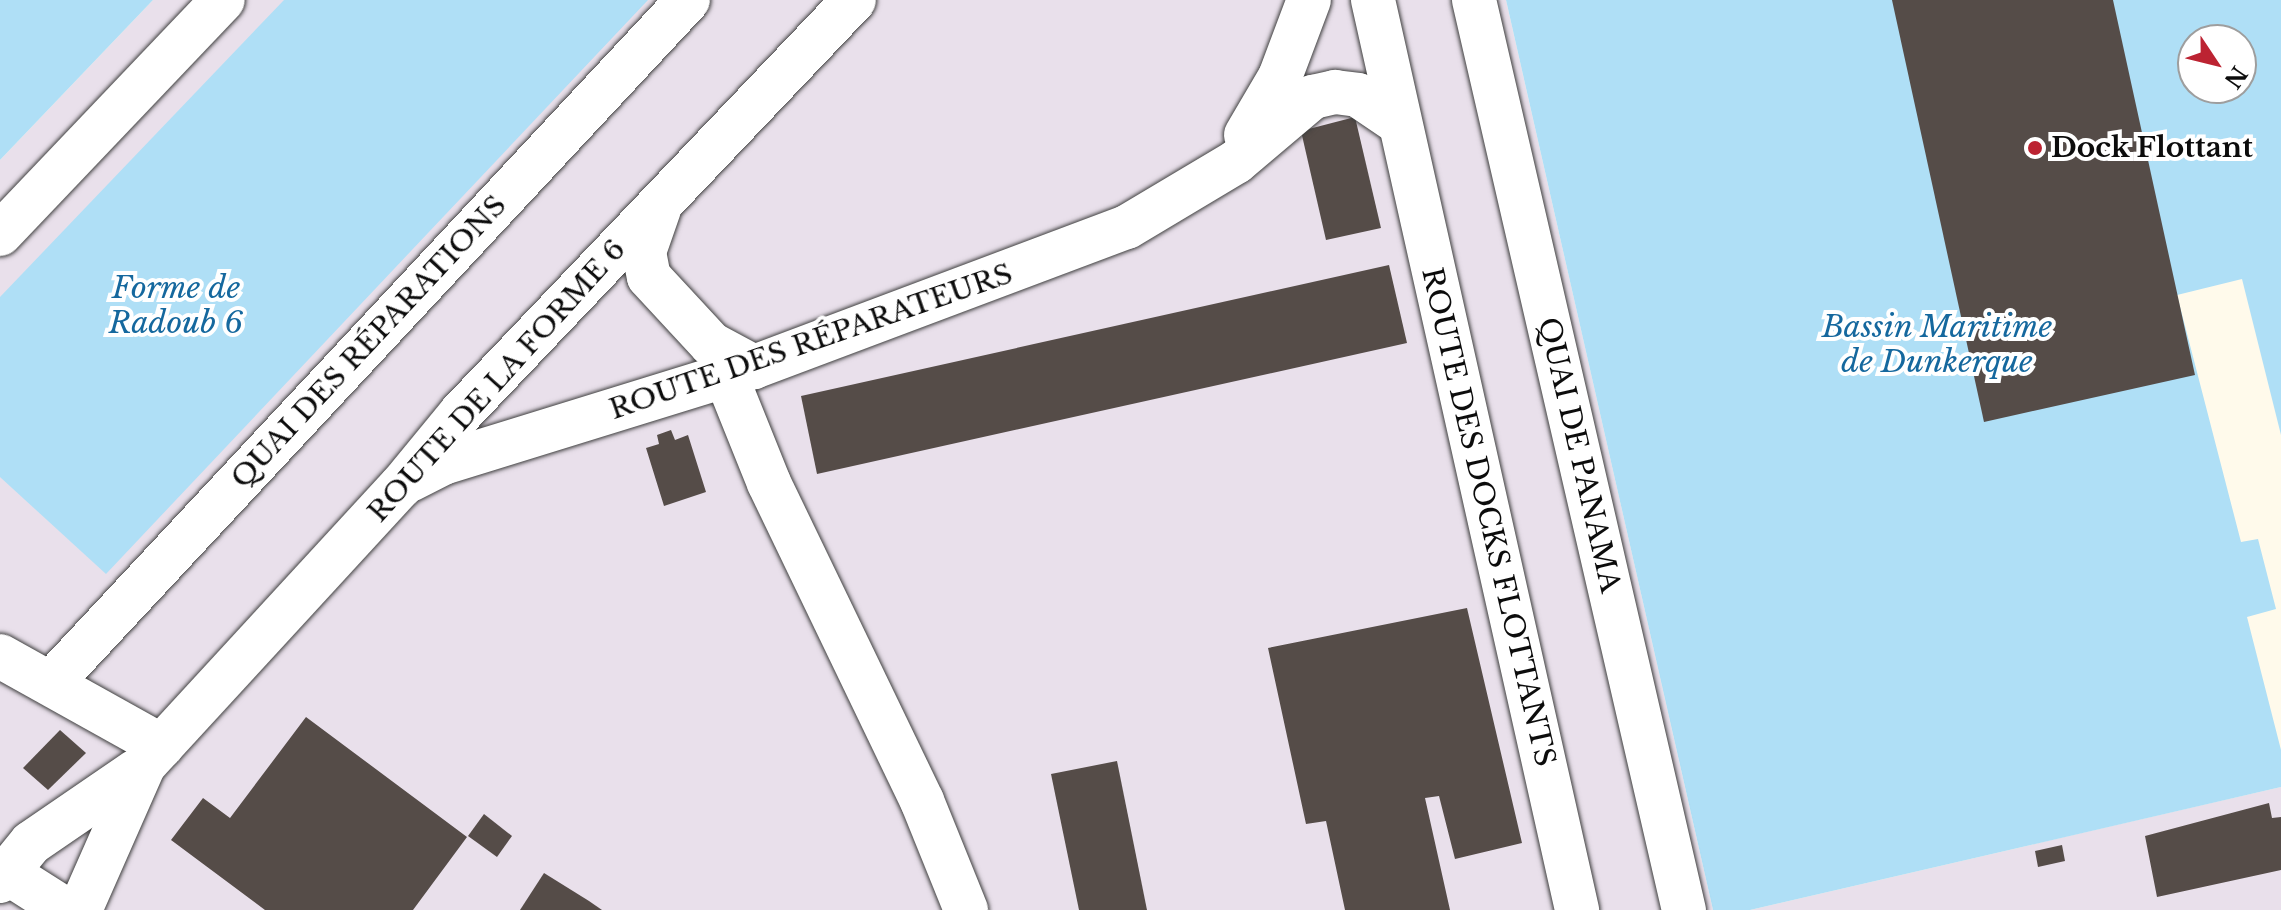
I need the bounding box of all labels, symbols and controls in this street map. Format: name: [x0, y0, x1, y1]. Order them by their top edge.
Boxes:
north arrow: [2177, 24, 2257, 104]
text: N: [2218, 61, 2252, 93]
place label: Dock Flottant: [2051, 131, 2253, 165]
marker: Dock Flottant: [2026, 139, 2044, 157]
street label: QUAI DES RÉPARATIONS: [225, 189, 513, 495]
street label: ROUTE DE LA FORME 6: [361, 233, 633, 529]
street label: ROUTE DES RÉPARATEURS: [605, 257, 1017, 427]
street label: ROUTE DES DOCKS FLOTTANTS: [1414, 264, 1562, 770]
water label: Forme de Radoub 6: [109, 270, 243, 340]
water label: Bassin Maritime de Dunkerque: [1821, 309, 2053, 380]
street label: QUAI DE PANAMA: [1531, 314, 1627, 596]

